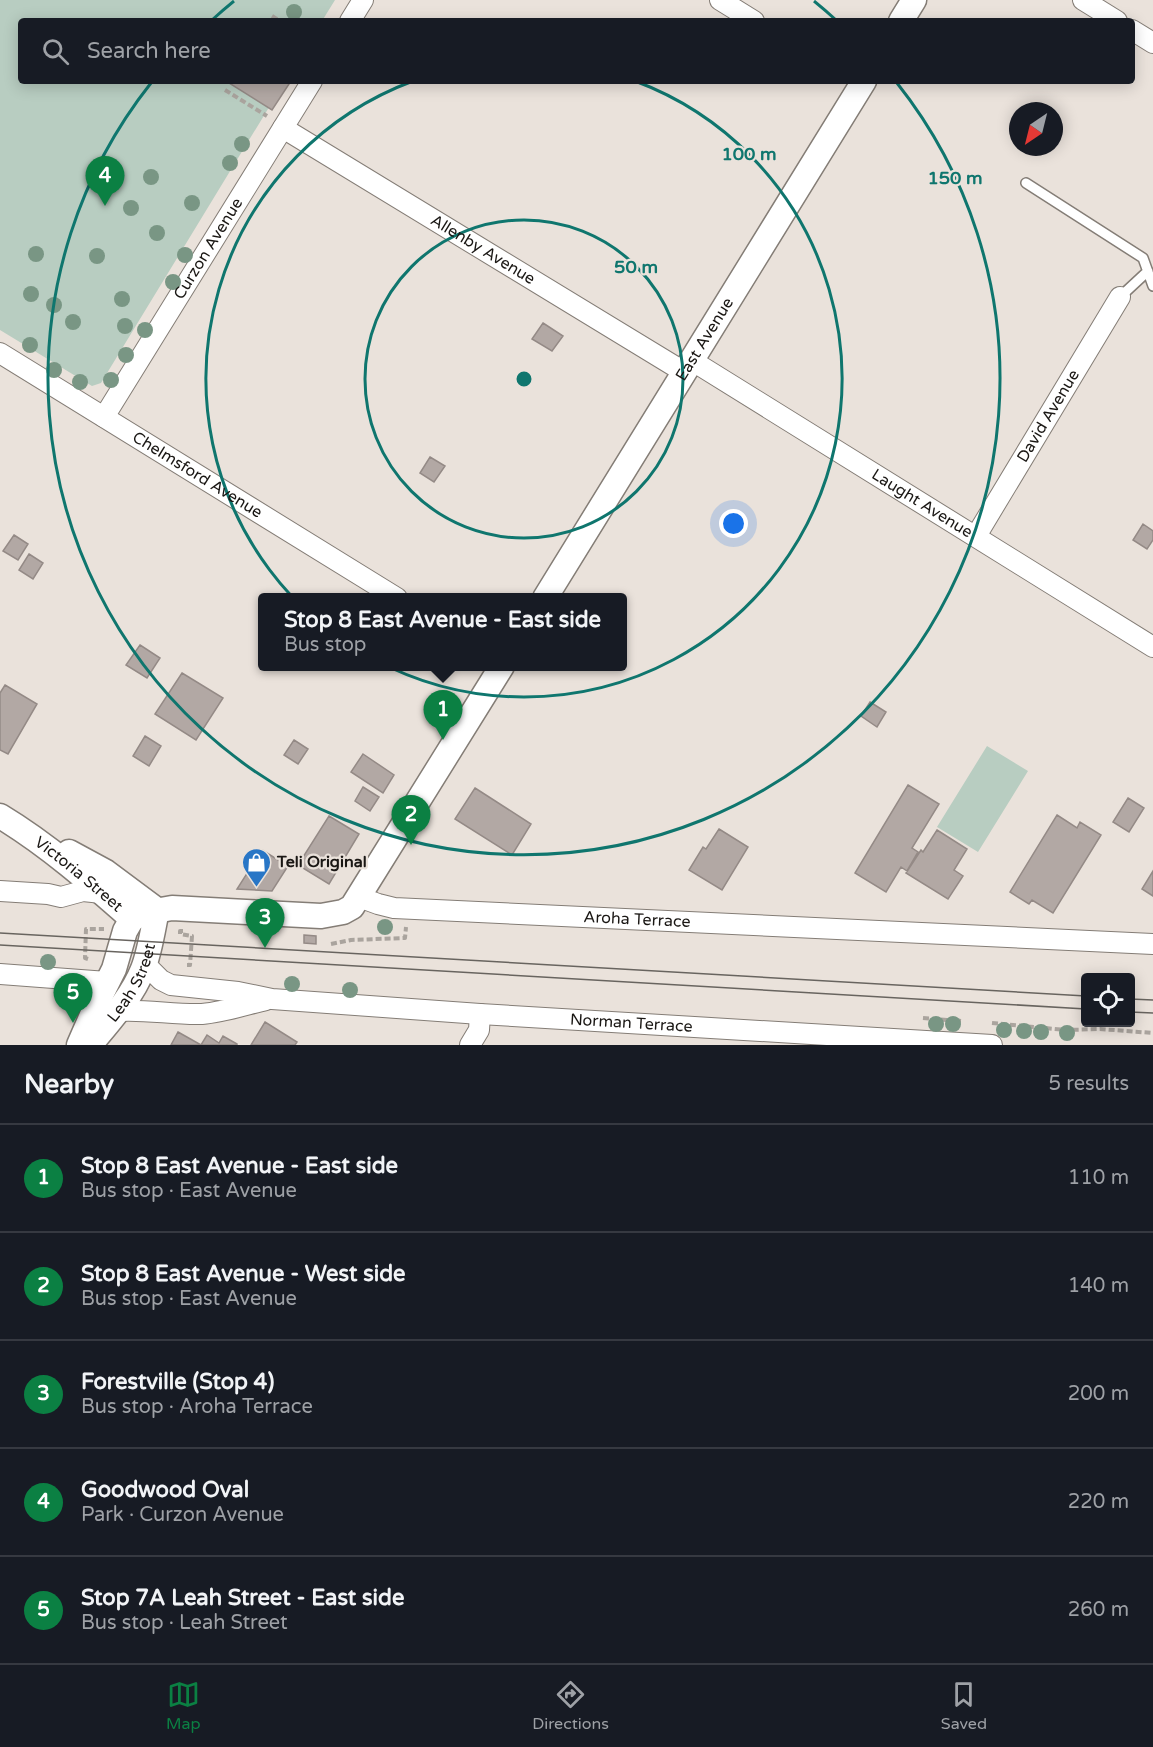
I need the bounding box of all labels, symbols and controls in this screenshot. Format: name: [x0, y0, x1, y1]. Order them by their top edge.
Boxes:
search box: [18, 18, 1135, 84]
icon: search: [39, 35, 72, 68]
text: Search here: [87, 38, 211, 64]
north arrow: [1009, 102, 1063, 156]
text: 100 m: [721, 143, 777, 165]
pin: 4: [86, 156, 124, 206]
text: 150 m: [927, 167, 983, 189]
street label: Curzon Avenue: [169, 194, 247, 303]
street label: Allenby Avenue: [427, 210, 539, 289]
text: 50 m: [614, 256, 658, 278]
street label: East Avenue: [671, 294, 738, 385]
street label: David Avenue: [1013, 366, 1084, 466]
centre of rings: [514, 369, 534, 389]
street label: Chelmsford Avenue: [129, 427, 266, 523]
street label: Laught Avenue: [868, 465, 976, 542]
your location: [719, 509, 748, 538]
popup: [258, 593, 627, 671]
text: Stop 8 East Avenue - East side: [284, 607, 601, 633]
text: Bus stop: [284, 633, 366, 657]
pin: 1: [424, 690, 462, 740]
pin: 2: [392, 796, 430, 845]
street label: Victoria Street: [31, 832, 127, 916]
shop icon: Teli Original: [240, 846, 272, 888]
place label: Teli Original: [276, 852, 367, 872]
pin: 3: [246, 898, 284, 948]
street label: Aroha Terrace: [583, 907, 691, 932]
street label: Leah Street: [103, 941, 160, 1026]
map controls: [1081, 973, 1135, 1027]
button: locate: [1081, 973, 1135, 1027]
pin: 5: [54, 974, 92, 1023]
street label: Norman Terrace: [569, 1009, 693, 1037]
text: Nearby: [24, 1069, 114, 1100]
text: 5 results: [1049, 1072, 1129, 1096]
text: Stop 8 East Avenue - East side: [81, 1153, 398, 1179]
text: 1: [37, 1166, 50, 1190]
text: 110 m: [1068, 1166, 1129, 1190]
text: Bus stop · East Avenue: [81, 1179, 297, 1203]
text: Stop 8 East Avenue - West side: [81, 1261, 406, 1287]
text: 2: [37, 1274, 50, 1298]
text: 140 m: [1068, 1274, 1129, 1298]
text: Bus stop · East Avenue: [81, 1287, 297, 1311]
text: Forestville (Stop 4): [81, 1369, 274, 1395]
text: 3: [37, 1382, 50, 1406]
text: 200 m: [1068, 1382, 1129, 1406]
text: Bus stop · Aroha Terrace: [81, 1395, 313, 1419]
text: Goodwood Oval: [81, 1477, 249, 1503]
text: 4: [37, 1490, 50, 1514]
text: 220 m: [1068, 1490, 1129, 1514]
text: Park · Curzon Avenue: [81, 1503, 284, 1527]
text: Stop 7A Leah Street - East side: [81, 1585, 404, 1611]
text: 5: [37, 1598, 50, 1622]
text: 260 m: [1068, 1598, 1129, 1622]
text: Bus stop · Leah Street: [81, 1611, 288, 1635]
tab: Map: [166, 1678, 200, 1734]
tab: Directions: [532, 1678, 609, 1734]
tab: Saved: [941, 1678, 987, 1734]

